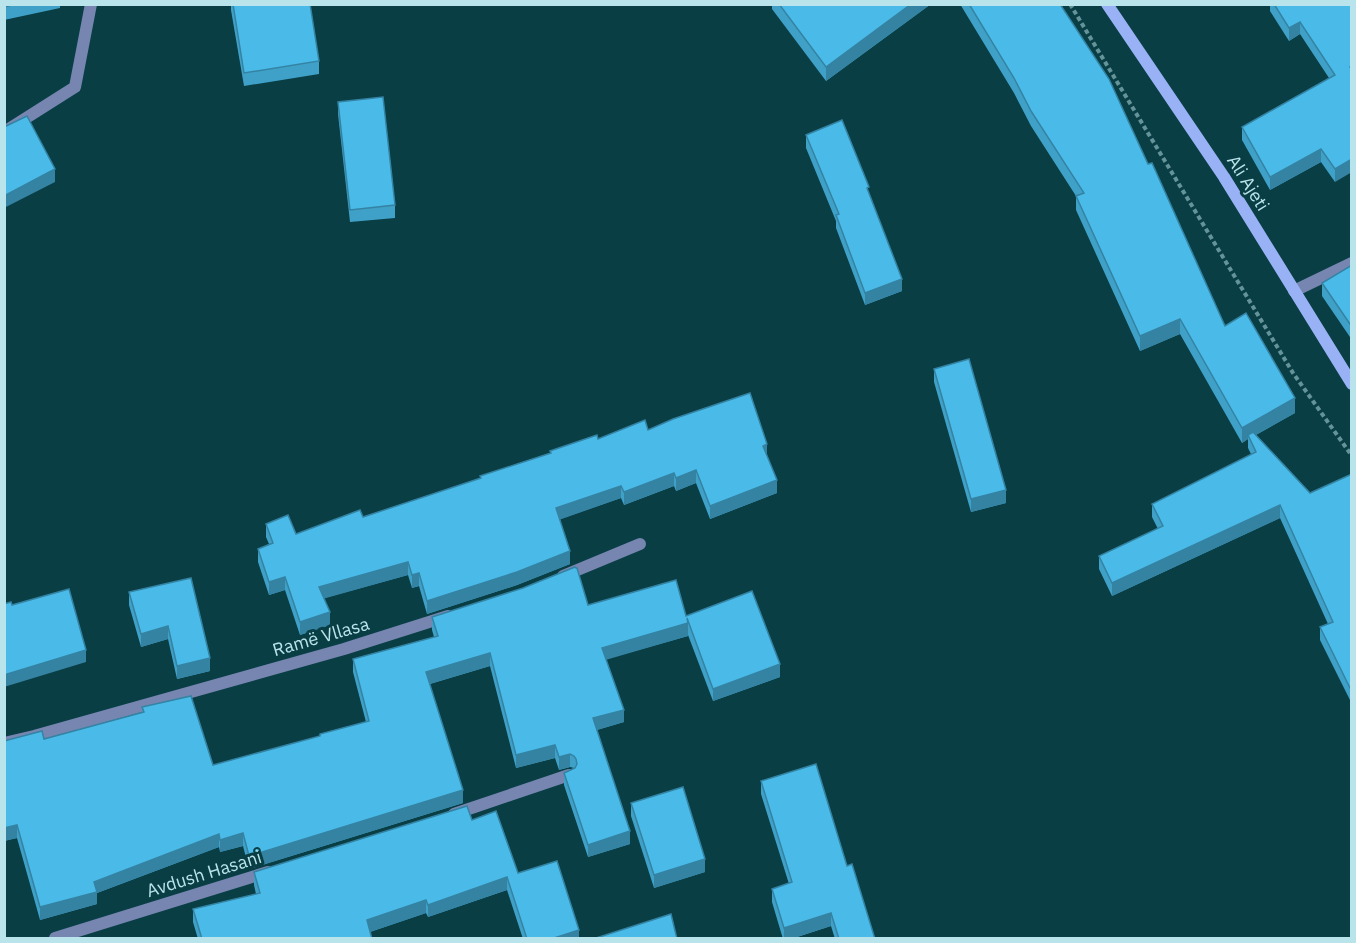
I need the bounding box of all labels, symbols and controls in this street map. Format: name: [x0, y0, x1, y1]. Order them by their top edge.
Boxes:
street label: Ali Ajeti: [1222, 150, 1275, 215]
street label: Ramë Vllasa: [270, 612, 372, 661]
street label: Avdush Hasani: [143, 845, 264, 902]

